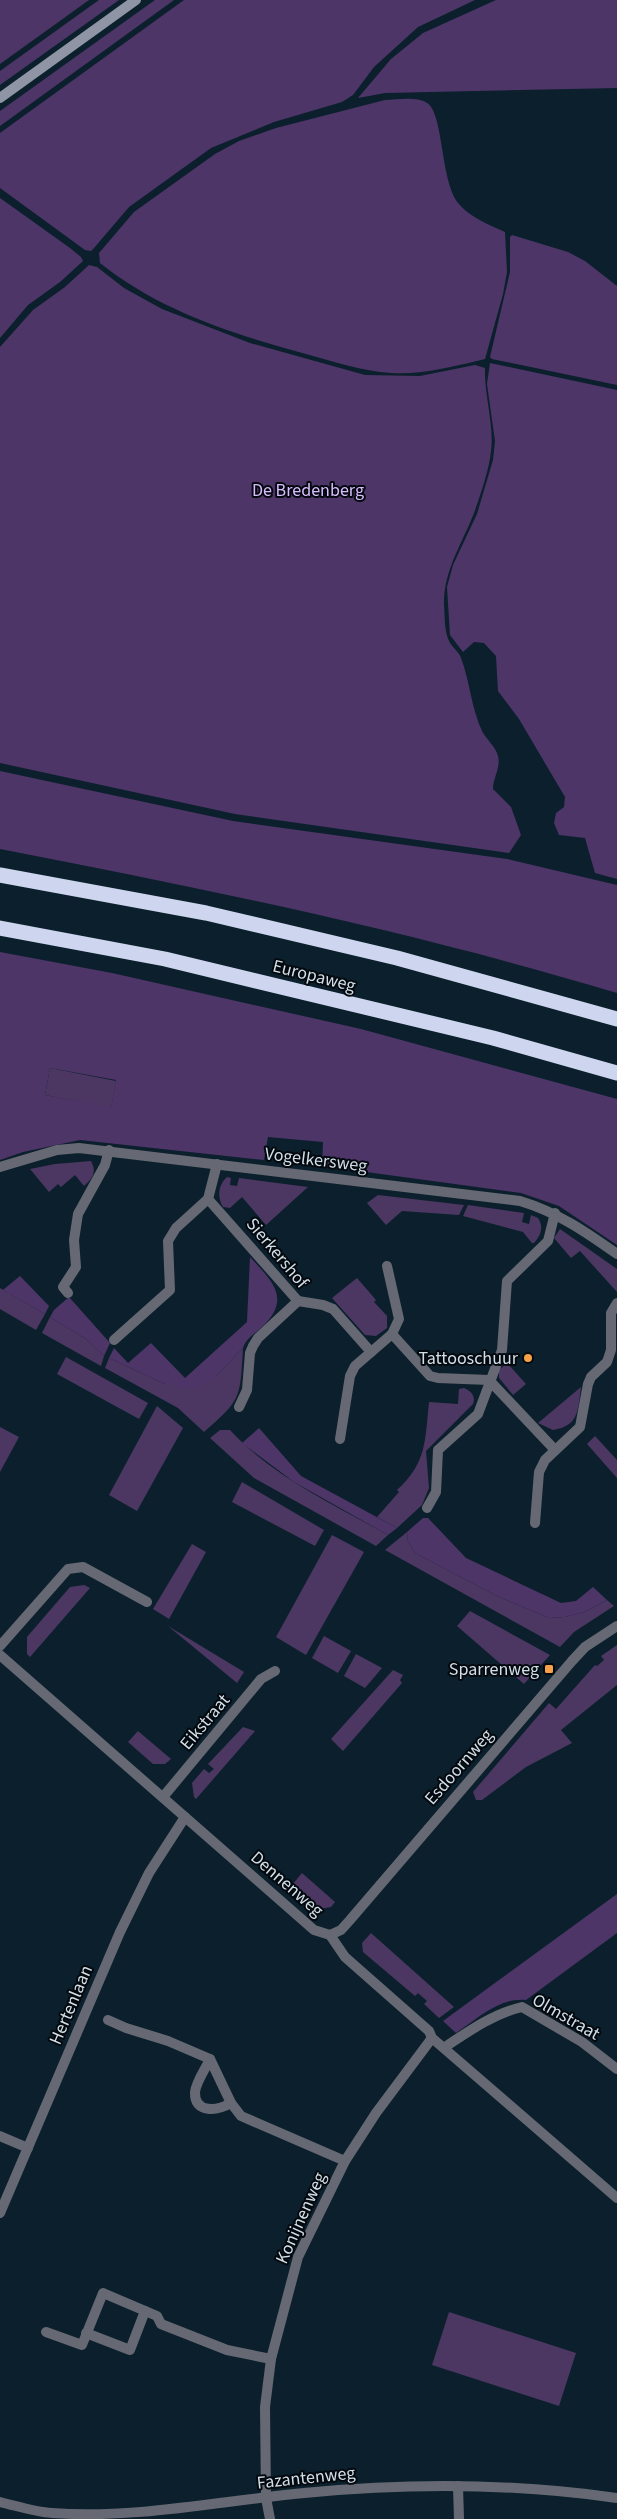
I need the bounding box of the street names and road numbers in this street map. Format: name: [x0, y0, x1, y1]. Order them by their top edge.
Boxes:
street label: Europaweg: [270, 954, 358, 998]
street label: Vogelkersweg: [263, 1141, 369, 1179]
street label: Sierkershof: [240, 1212, 314, 1294]
street label: Eikstraat: [174, 1689, 236, 1755]
street label: Esdoornweg: [419, 1724, 499, 1810]
street label: Dennenweg: [245, 1845, 329, 1923]
street label: Hertenlaan: [43, 1961, 99, 2049]
street label: Olmstraat: [527, 1988, 605, 2046]
street label: Konijnenweg: [270, 2168, 332, 2268]
street label: Fazantenweg: [256, 2460, 356, 2496]

